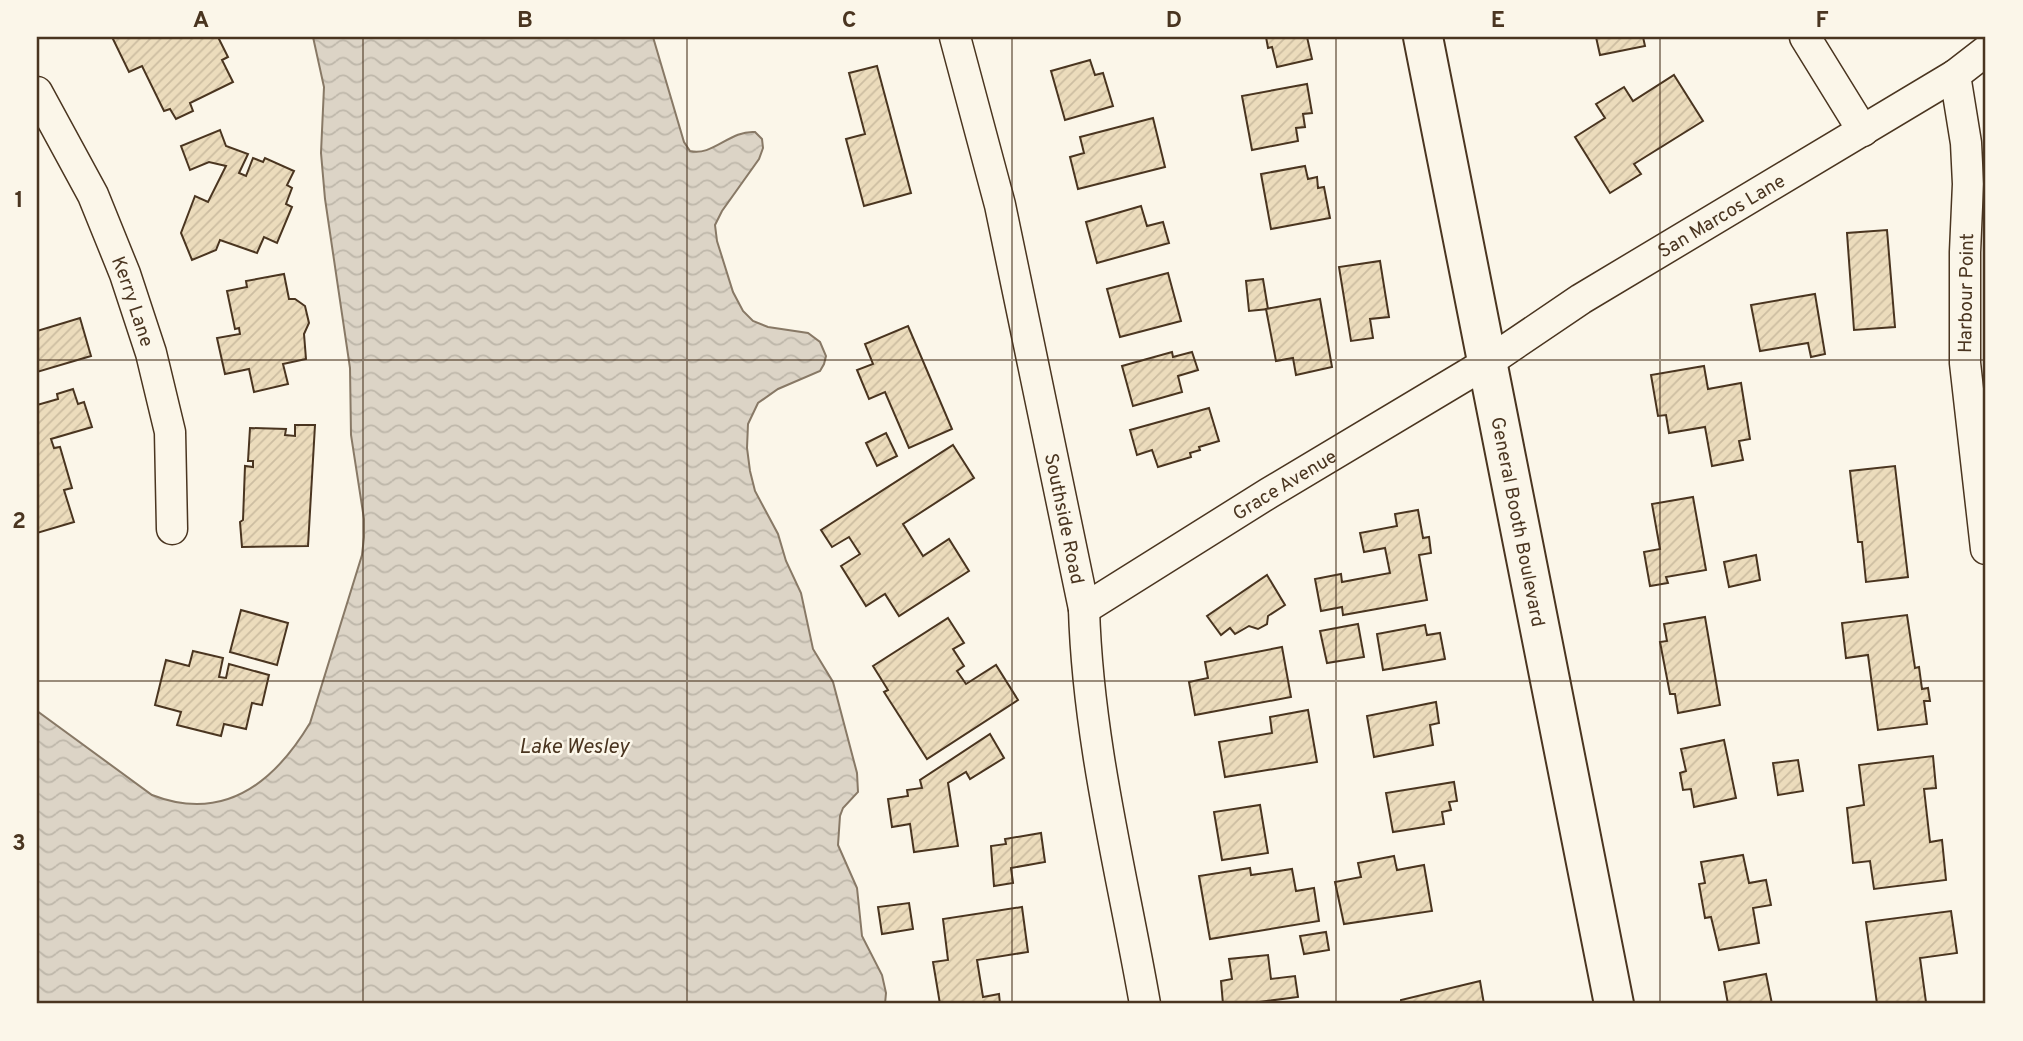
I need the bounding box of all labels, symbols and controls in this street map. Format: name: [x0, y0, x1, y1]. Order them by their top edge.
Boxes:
text: A: [193, 7, 209, 36]
text: B: [517, 7, 533, 36]
text: C: [842, 7, 856, 36]
text: D: [1166, 7, 1182, 36]
text: E: [1491, 7, 1505, 36]
text: F: [1815, 7, 1829, 36]
street label: San Marcos Lane: [1654, 170, 1790, 264]
text: 1: [14, 187, 24, 216]
street label: Harbour Point: [1954, 233, 1980, 353]
street label: Kerry Lane: [105, 253, 158, 350]
street label: General Booth Boulevard: [1484, 415, 1549, 629]
street label: Grace Avenue: [1229, 445, 1342, 527]
street label: Southside Road: [1038, 451, 1088, 586]
text: 2: [12, 508, 26, 537]
water label: Lake Wesley: [519, 734, 630, 761]
text: 3: [12, 830, 26, 859]

